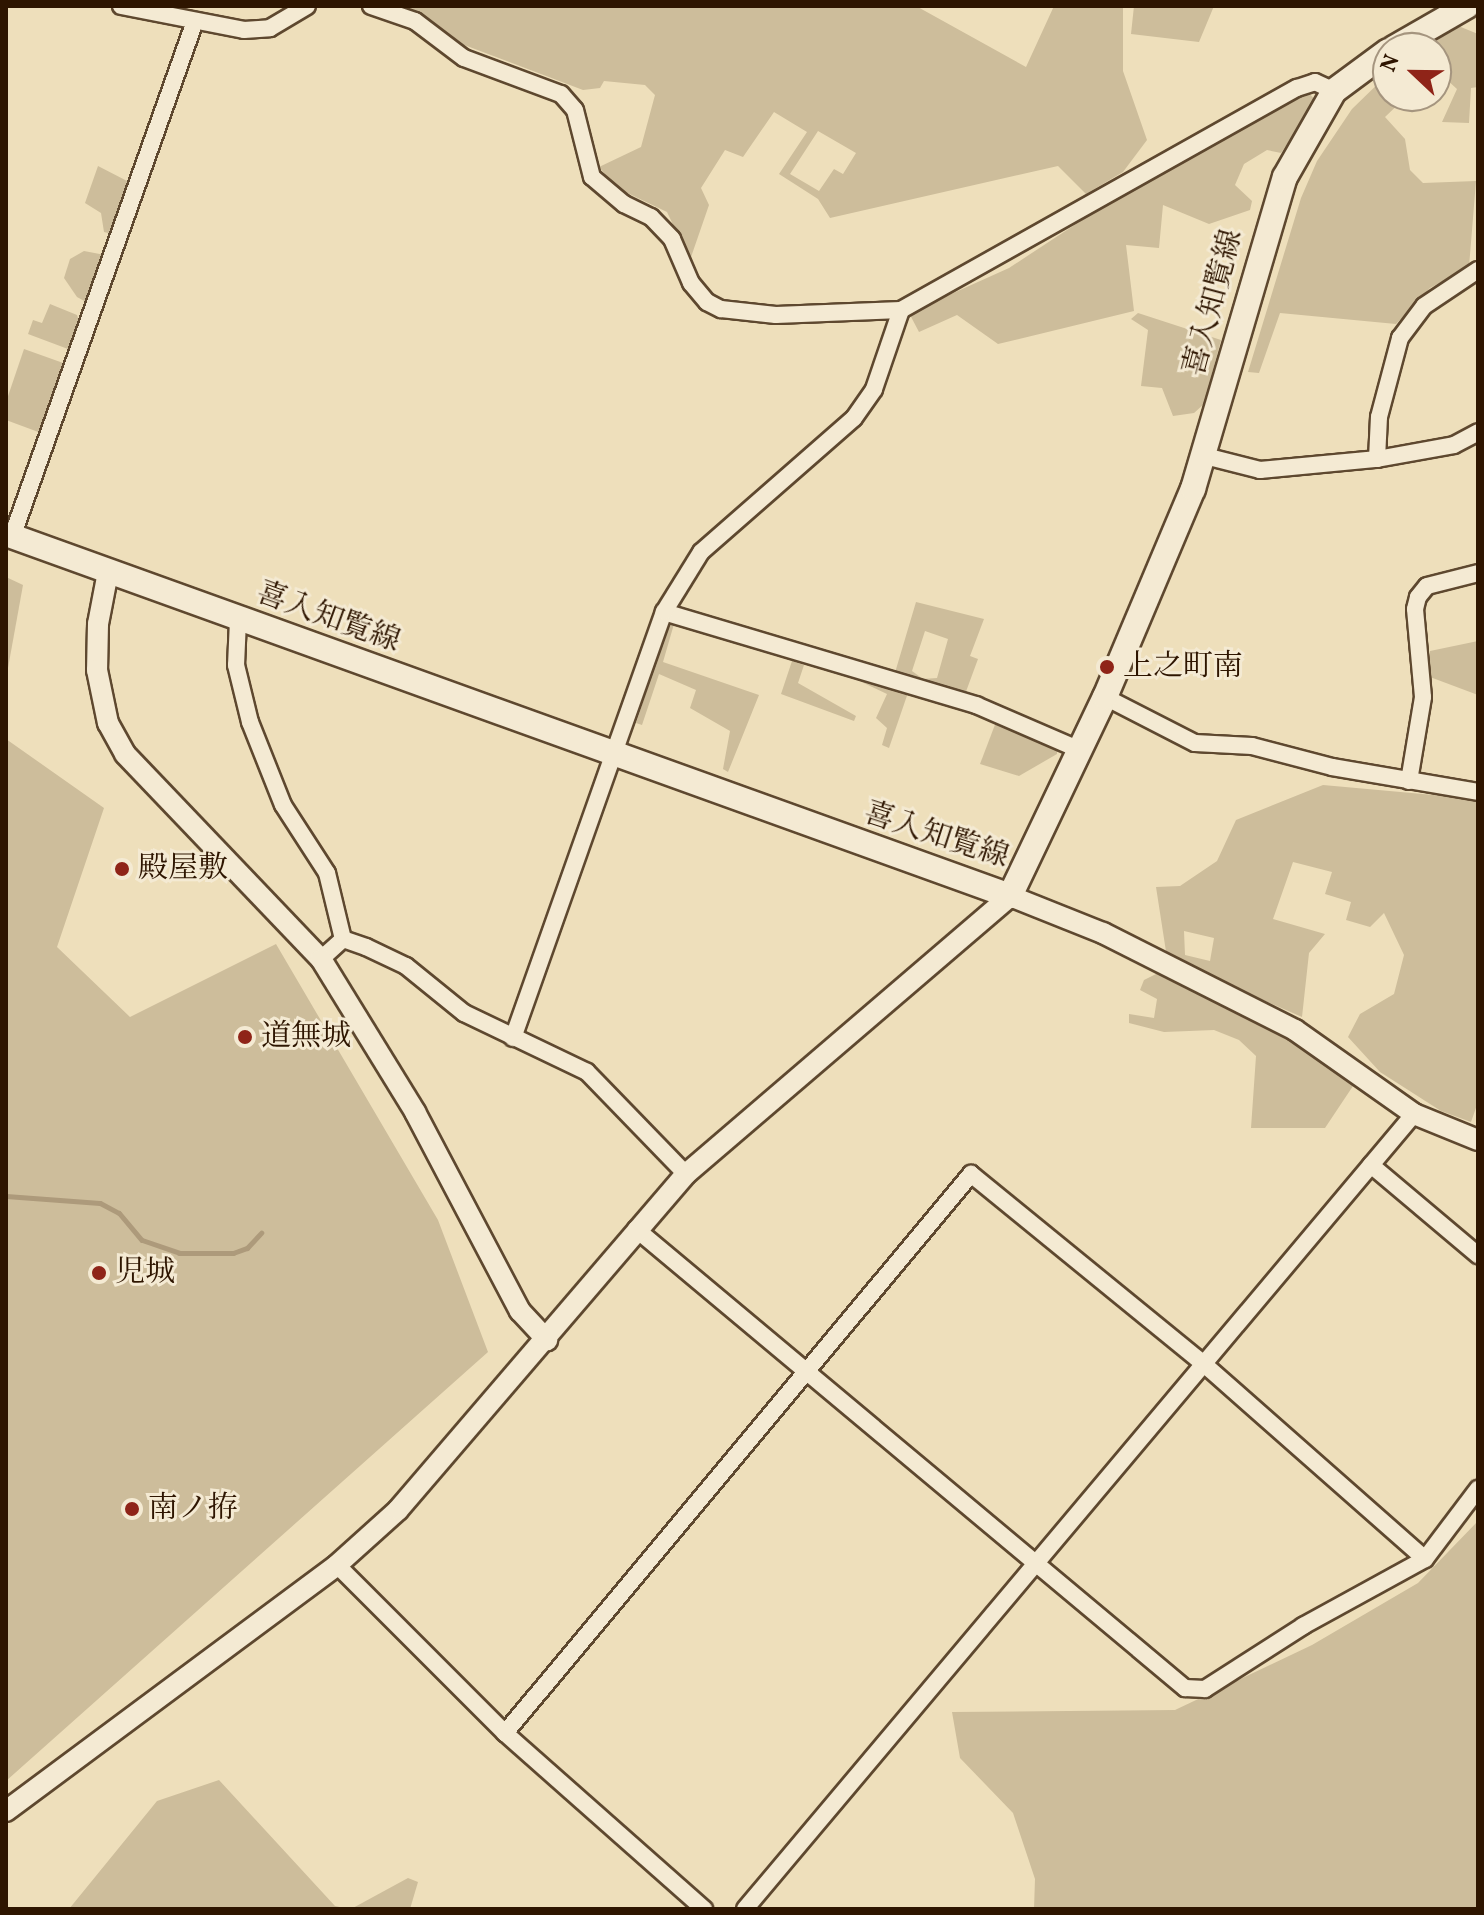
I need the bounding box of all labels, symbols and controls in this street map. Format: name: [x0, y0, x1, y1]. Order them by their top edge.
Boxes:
north arrow: [1372, 32, 1452, 112]
text: N: [1374, 50, 1409, 77]
street label: 喜入知覧線: [1177, 226, 1251, 380]
street label: 喜入知覧線: [251, 575, 405, 661]
place label: 上之町南: [1123, 649, 1243, 685]
marker: 上之町南: [1098, 658, 1116, 676]
street label: 喜入知覧線: [859, 796, 1013, 876]
place label: 殿屋敷: [138, 851, 228, 887]
marker: 殿屋敷: [113, 860, 131, 878]
place label: 道無城: [261, 1019, 351, 1055]
marker: 道無城: [236, 1028, 254, 1046]
place label: 児城: [115, 1255, 175, 1291]
marker: 児城: [90, 1264, 108, 1282]
place label: 南ノ拵: [148, 1491, 238, 1527]
marker: 南ノ拵: [123, 1500, 141, 1518]

